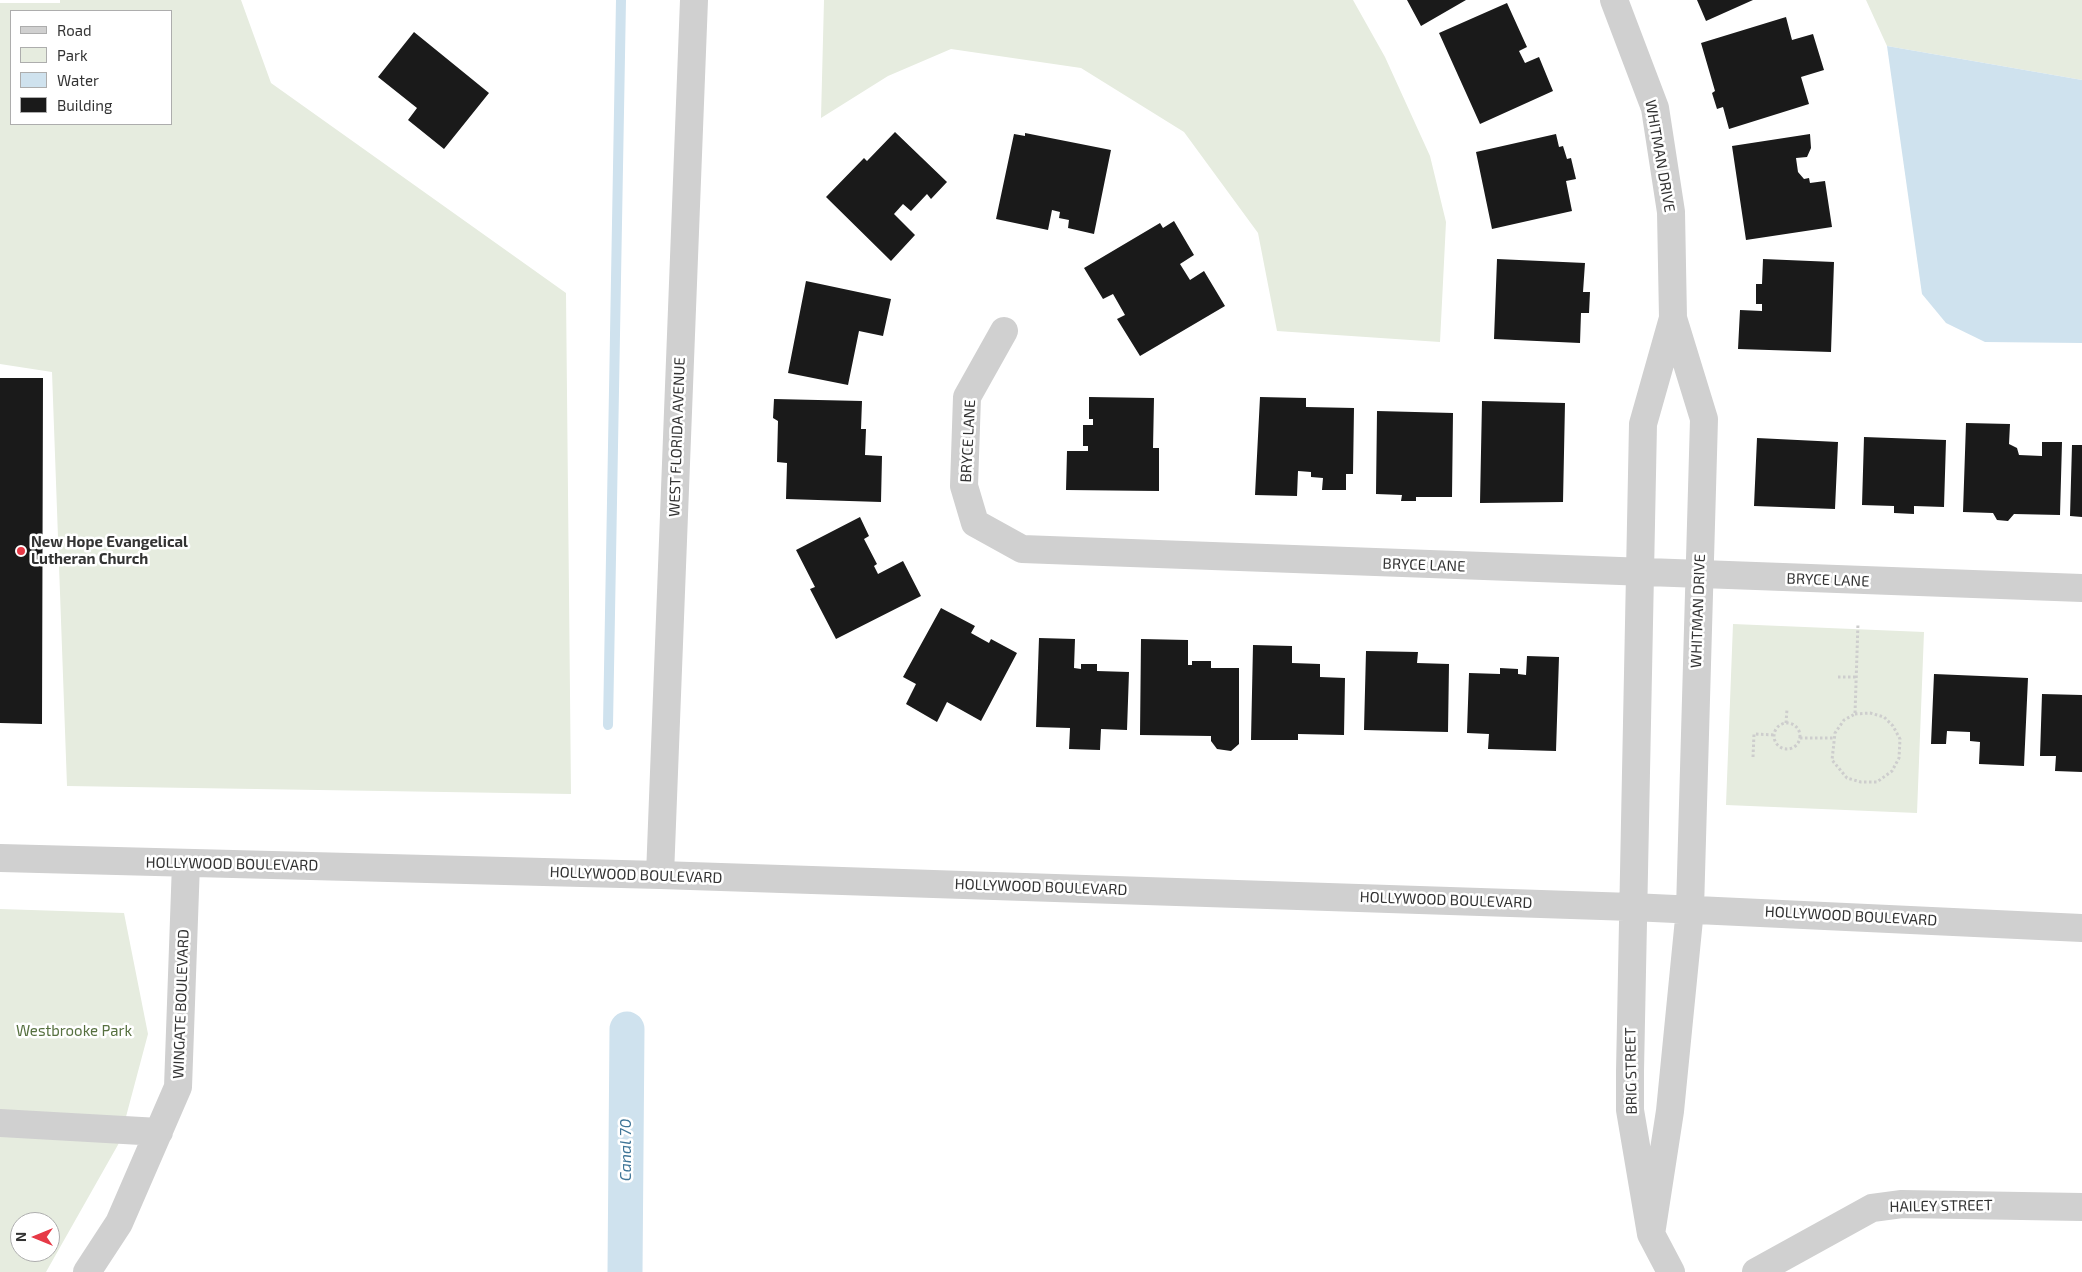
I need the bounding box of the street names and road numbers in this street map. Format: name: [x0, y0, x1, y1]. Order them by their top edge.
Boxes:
street label: WHITMAN DRIVE: [1641, 98, 1679, 214]
street label: WEST FLORIDA AVENUE: [665, 357, 689, 517]
street label: BRYCE LANE: [957, 399, 979, 483]
street label: WHITMAN DRIVE: [1687, 554, 1709, 668]
street label: BRYCE LANE: [1382, 555, 1466, 575]
street label: BRYCE LANE: [1786, 570, 1870, 590]
street label: HOLLYWOOD BOULEVARD: [145, 853, 319, 875]
street label: HOLLYWOOD BOULEVARD: [549, 863, 723, 887]
street label: HOLLYWOOD BOULEVARD: [954, 875, 1128, 899]
street label: HOLLYWOOD BOULEVARD: [1359, 888, 1533, 912]
street label: HOLLYWOOD BOULEVARD: [1764, 902, 1938, 930]
street label: WINGATE BOULEVARD: [169, 929, 193, 1079]
street label: BRIG STREET: [1621, 1027, 1641, 1115]
street label: HAILEY STREET: [1889, 1196, 1993, 1216]

